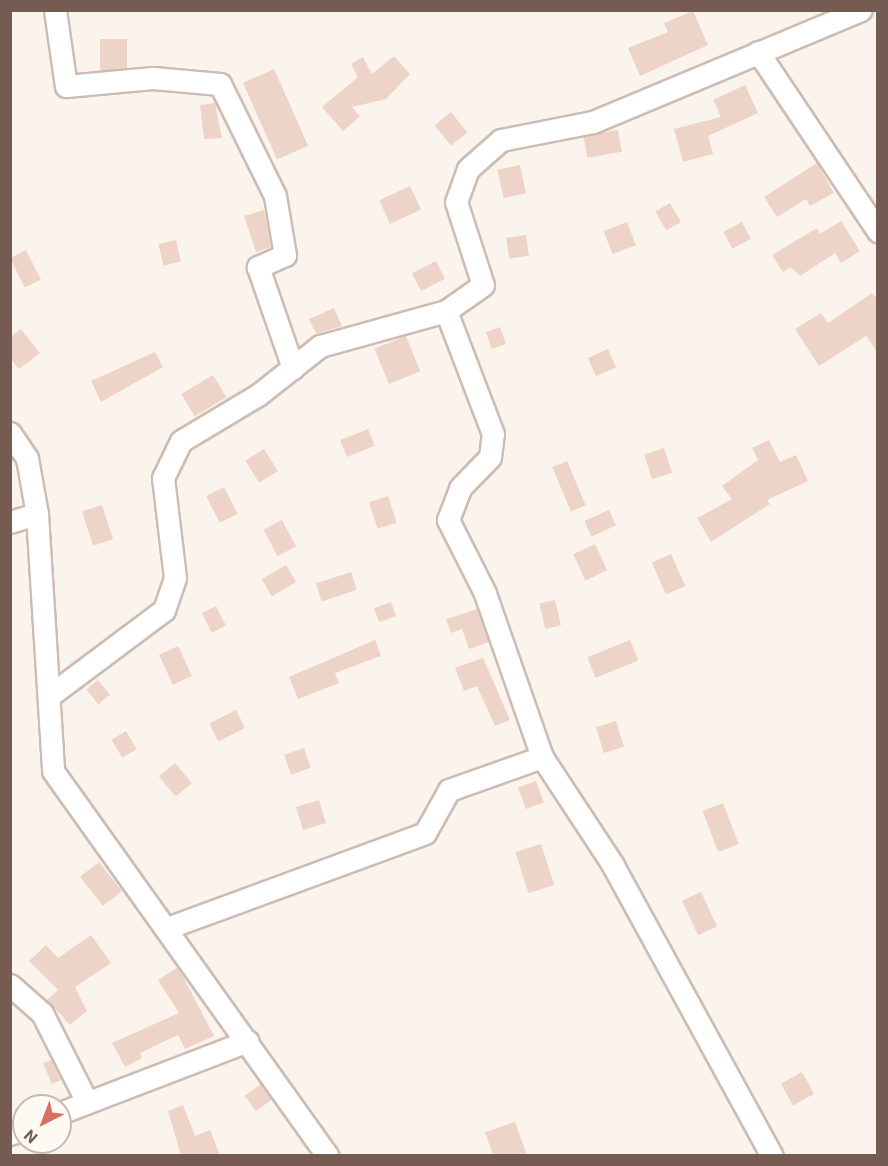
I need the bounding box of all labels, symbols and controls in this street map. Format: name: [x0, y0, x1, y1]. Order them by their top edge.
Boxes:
north arrow: [12, 1094, 72, 1154]
text: N: [20, 1125, 42, 1147]

